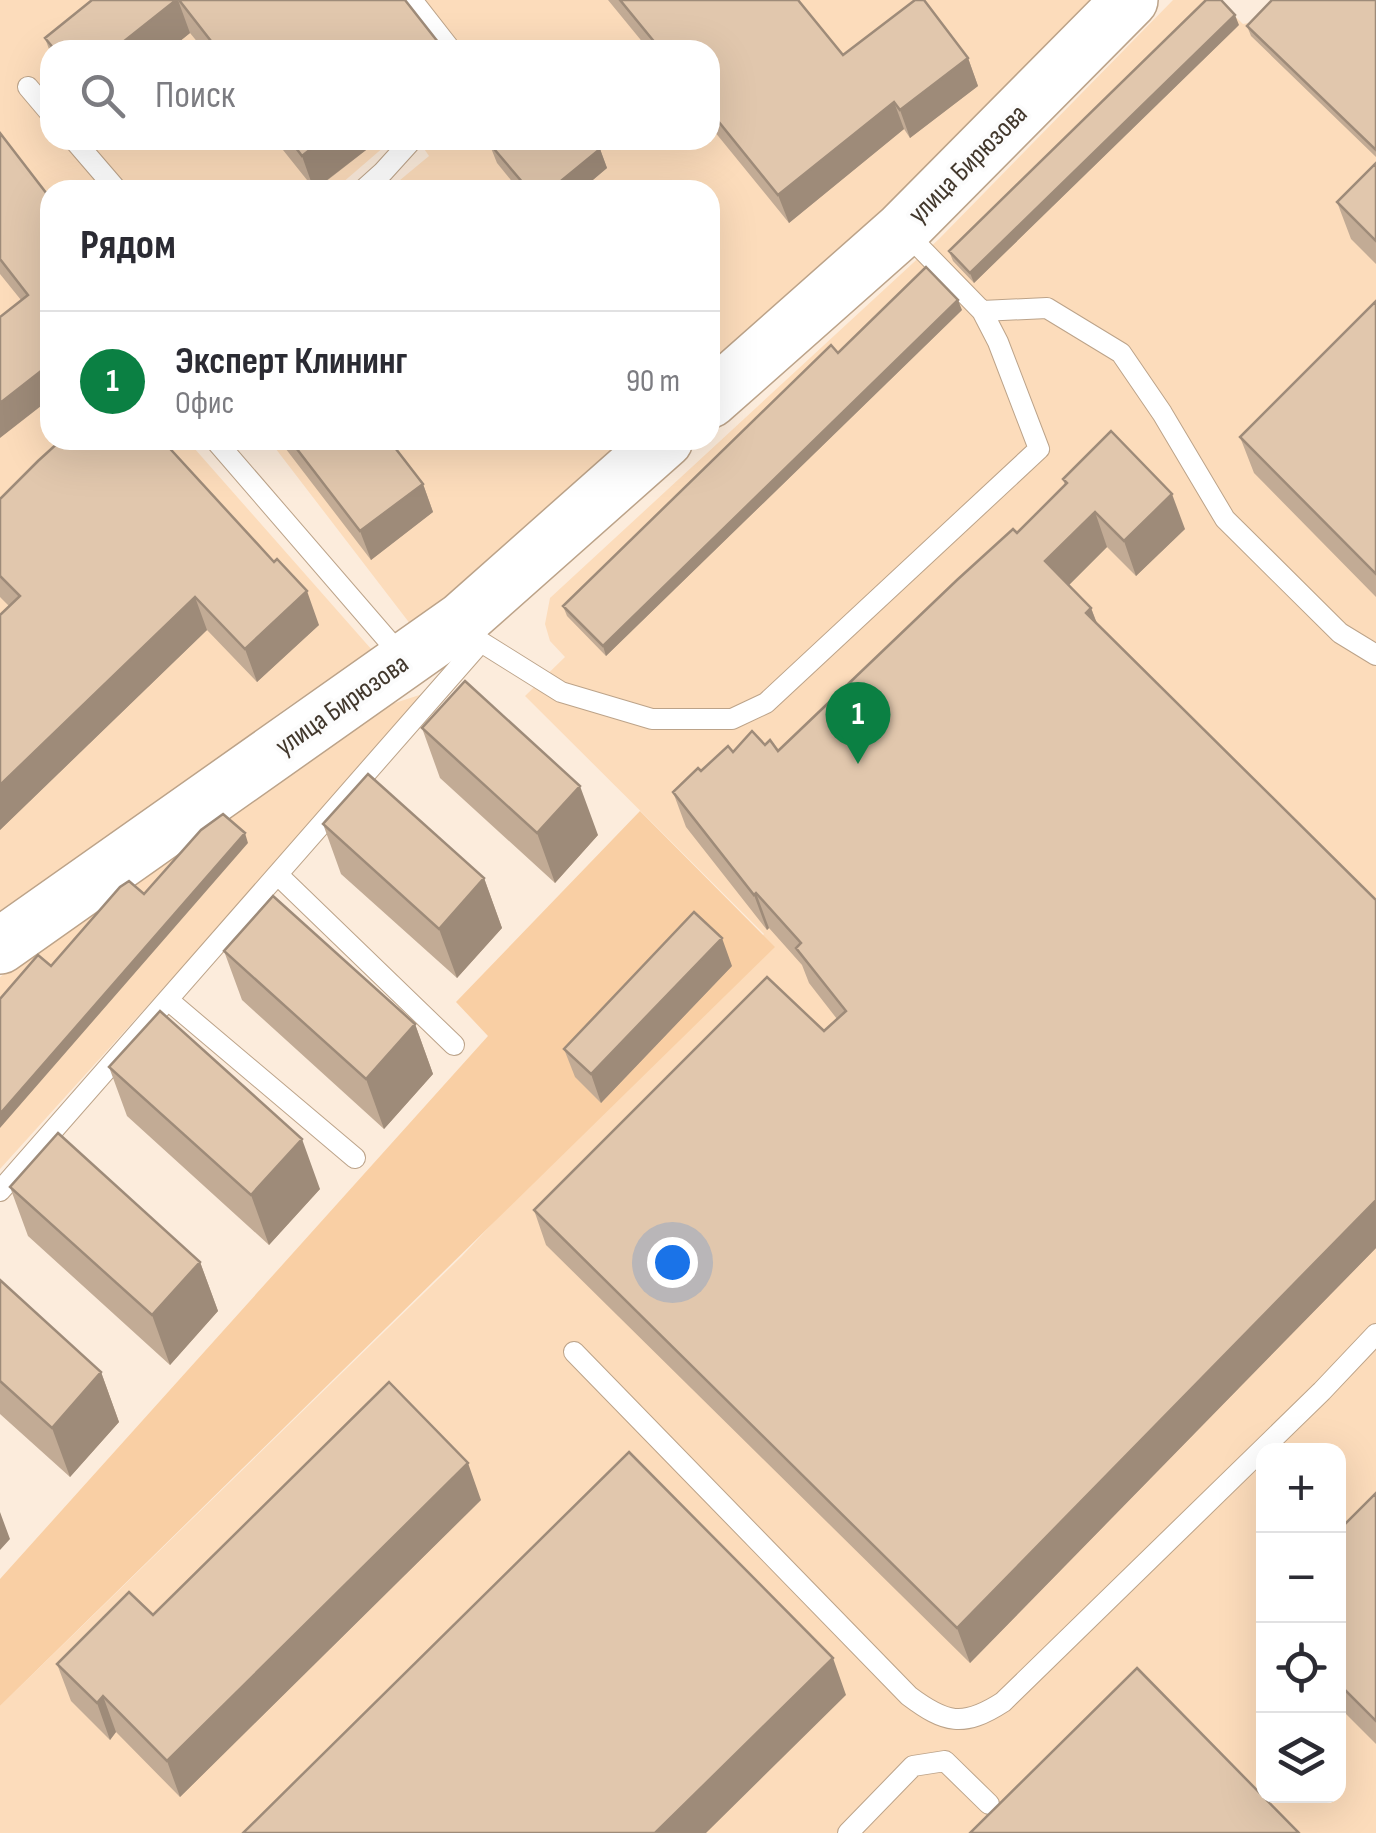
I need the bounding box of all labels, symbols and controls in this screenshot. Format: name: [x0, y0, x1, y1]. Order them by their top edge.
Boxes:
search box: [40, 40, 720, 150]
icon: search: [75, 68, 130, 123]
text: Поиск: [155, 73, 235, 118]
street label: улица Бирюзова: [902, 98, 1034, 230]
text: Рядом: [80, 220, 176, 271]
text: Эксперт Клининг: [175, 339, 407, 384]
text: 1: [106, 362, 119, 401]
text: 90 m: [626, 362, 680, 401]
text: Офис: [175, 384, 234, 423]
street label: улица Бирюзова: [269, 647, 415, 763]
pin: 1: [826, 682, 890, 764]
your location: [647, 1237, 698, 1288]
map controls: [1256, 1443, 1346, 1803]
button: +: [1256, 1443, 1346, 1533]
button: −: [1256, 1533, 1346, 1623]
button: locate: [1256, 1623, 1346, 1713]
button: layers: [1256, 1713, 1346, 1803]

